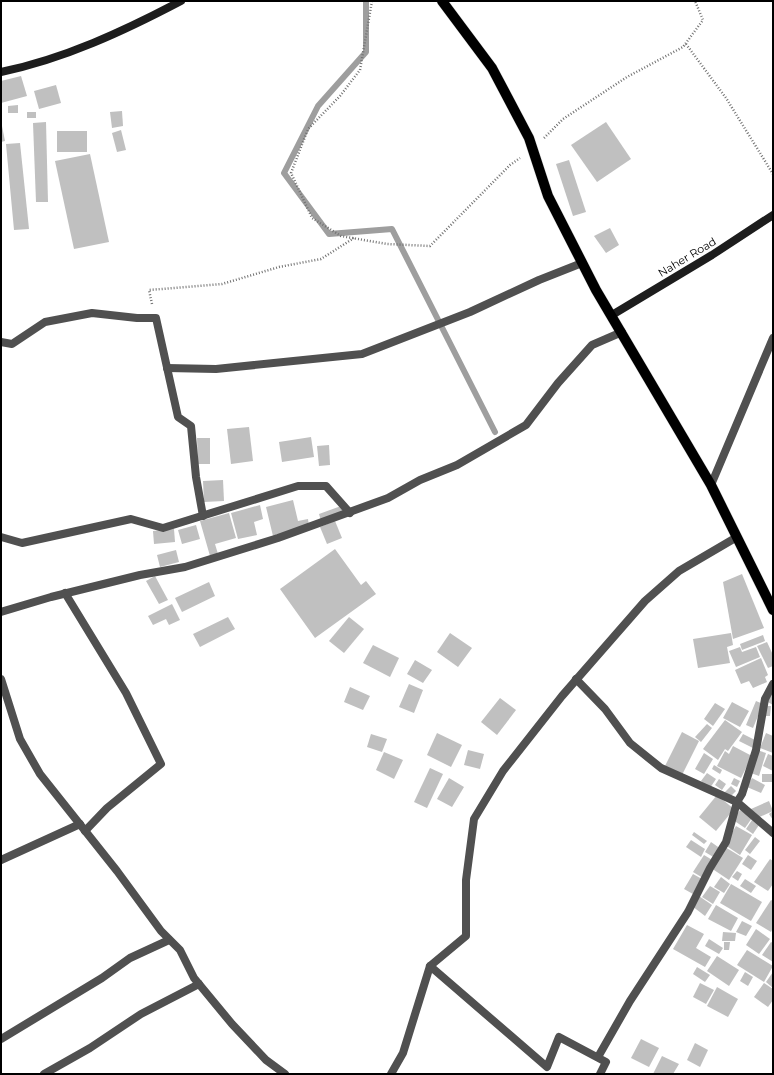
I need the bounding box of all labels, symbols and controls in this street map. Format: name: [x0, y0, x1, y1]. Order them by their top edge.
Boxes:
street label: Naher Road: [655, 234, 719, 280]

